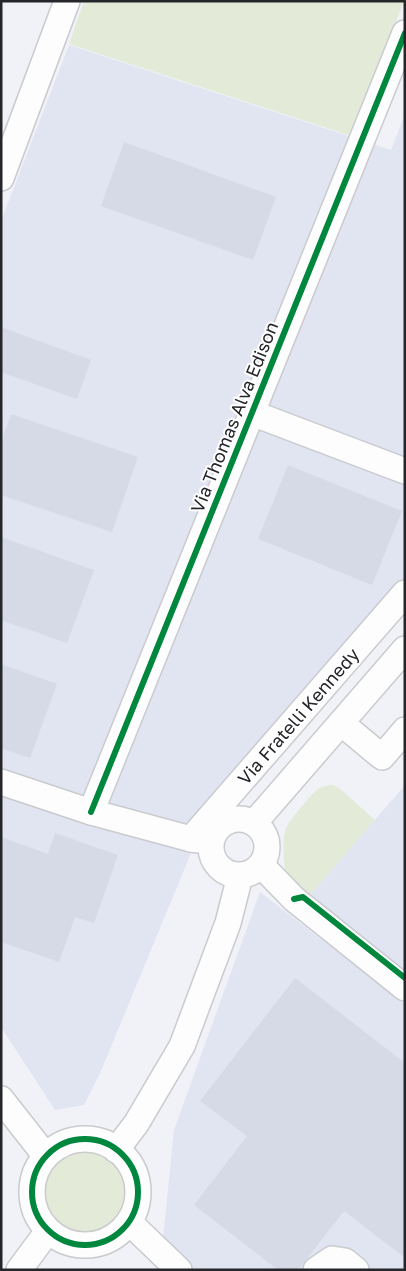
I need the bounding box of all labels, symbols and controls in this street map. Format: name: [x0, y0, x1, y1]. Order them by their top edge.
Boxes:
street label: Via Thomas Alva Edison: [186, 318, 282, 516]
street label: Via Fratelli Kennedy: [233, 643, 363, 789]

